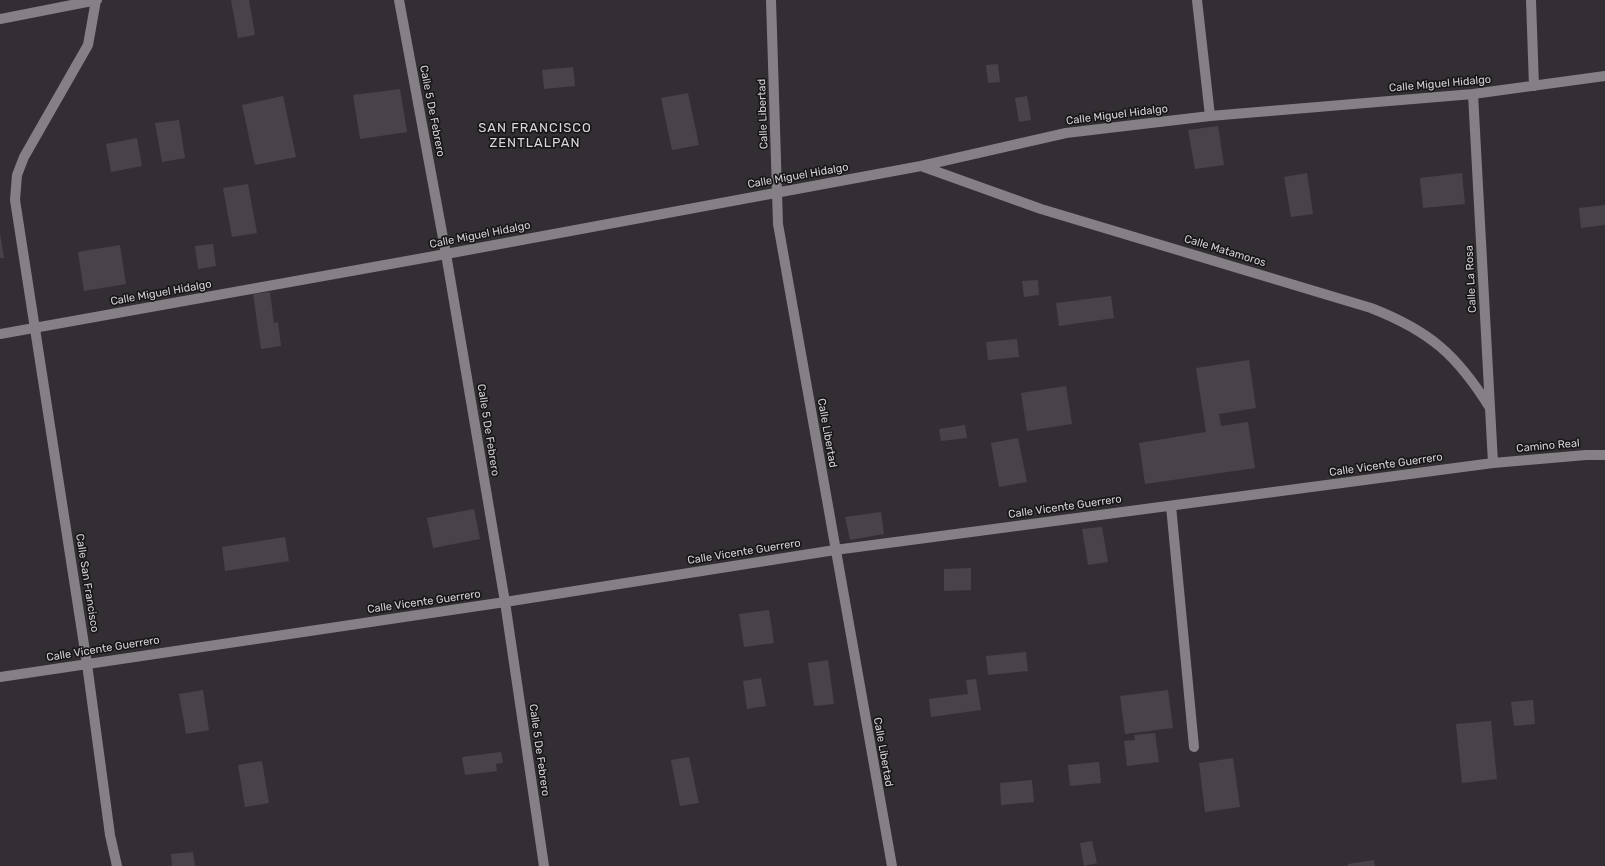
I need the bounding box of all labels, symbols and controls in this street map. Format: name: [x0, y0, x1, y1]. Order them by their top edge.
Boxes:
street label: Calle 5 De Febrero: [417, 64, 447, 158]
street label: Calle Miguel Hidalgo: [1388, 73, 1492, 95]
street label: Calle Libertad: [755, 79, 771, 149]
street label: Calle Miguel Hidalgo: [1065, 102, 1169, 128]
district label: SAN FRANCISCO ZENTLALPAN: [478, 120, 592, 151]
street label: Calle Miguel Hidalgo: [746, 161, 850, 191]
street label: Calle Miguel Hidalgo: [428, 219, 532, 251]
street label: Calle Matamoros: [1183, 232, 1267, 270]
street label: Calle La Rosa: [1463, 245, 1479, 313]
street label: Calle Miguel Hidalgo: [109, 278, 213, 308]
street label: Calle 5 De Febrero: [474, 383, 502, 477]
street label: Calle Libertad: [814, 397, 840, 469]
street label: Camino Real: [1516, 437, 1580, 455]
street label: Calle Vicente Guerrero: [1328, 450, 1444, 480]
street label: Calle Vicente Guerrero: [1007, 492, 1123, 522]
street label: Calle San Francisco: [73, 533, 101, 633]
street label: Calle Vicente Guerrero: [686, 537, 802, 567]
street label: Calle Vicente Guerrero: [366, 587, 482, 617]
street label: Calle Vicente Guerrero: [45, 634, 161, 664]
street label: Calle 5 De Febrero: [526, 703, 552, 797]
street label: Calle Libertad: [870, 716, 896, 788]

